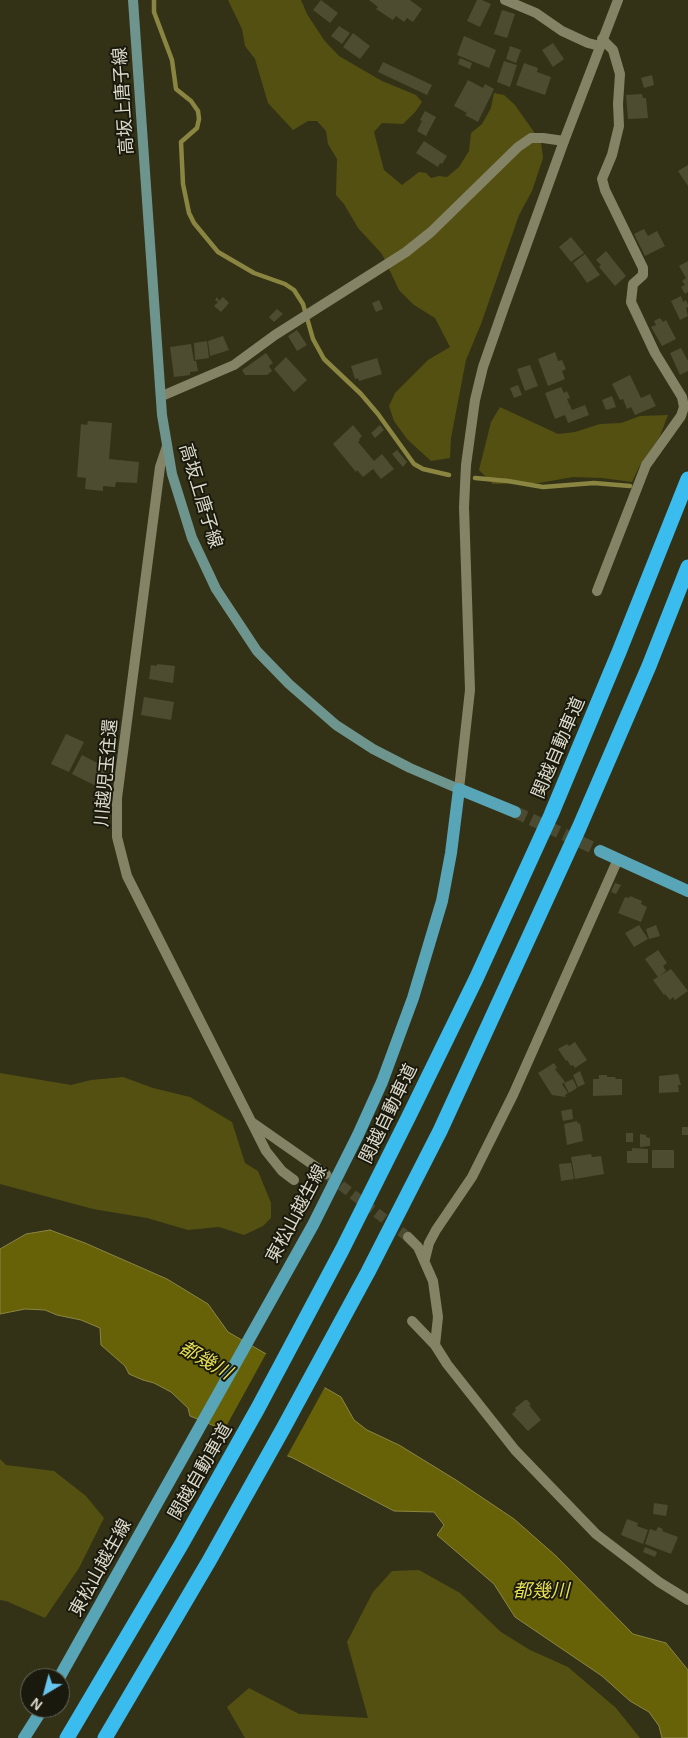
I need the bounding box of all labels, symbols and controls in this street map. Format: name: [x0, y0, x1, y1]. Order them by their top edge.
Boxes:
street label: 高坂上唐子線: [109, 46, 139, 156]
street label: 高坂上唐子線: [174, 441, 226, 551]
street label: 関越自動車道: [528, 694, 590, 802]
street label: 川越児玉往還: [92, 718, 122, 828]
street label: 関越自動車道: [356, 1061, 422, 1167]
street label: 東松山越生線: [262, 1161, 332, 1267]
water label: 都幾川: [175, 1337, 235, 1385]
street label: 関越自動車道: [165, 1420, 237, 1524]
street label: 東松山越生線: [65, 1516, 137, 1620]
water label: 都幾川: [513, 1581, 569, 1603]
north arrow: [20, 1668, 70, 1718]
text: N: [28, 1695, 45, 1714]

